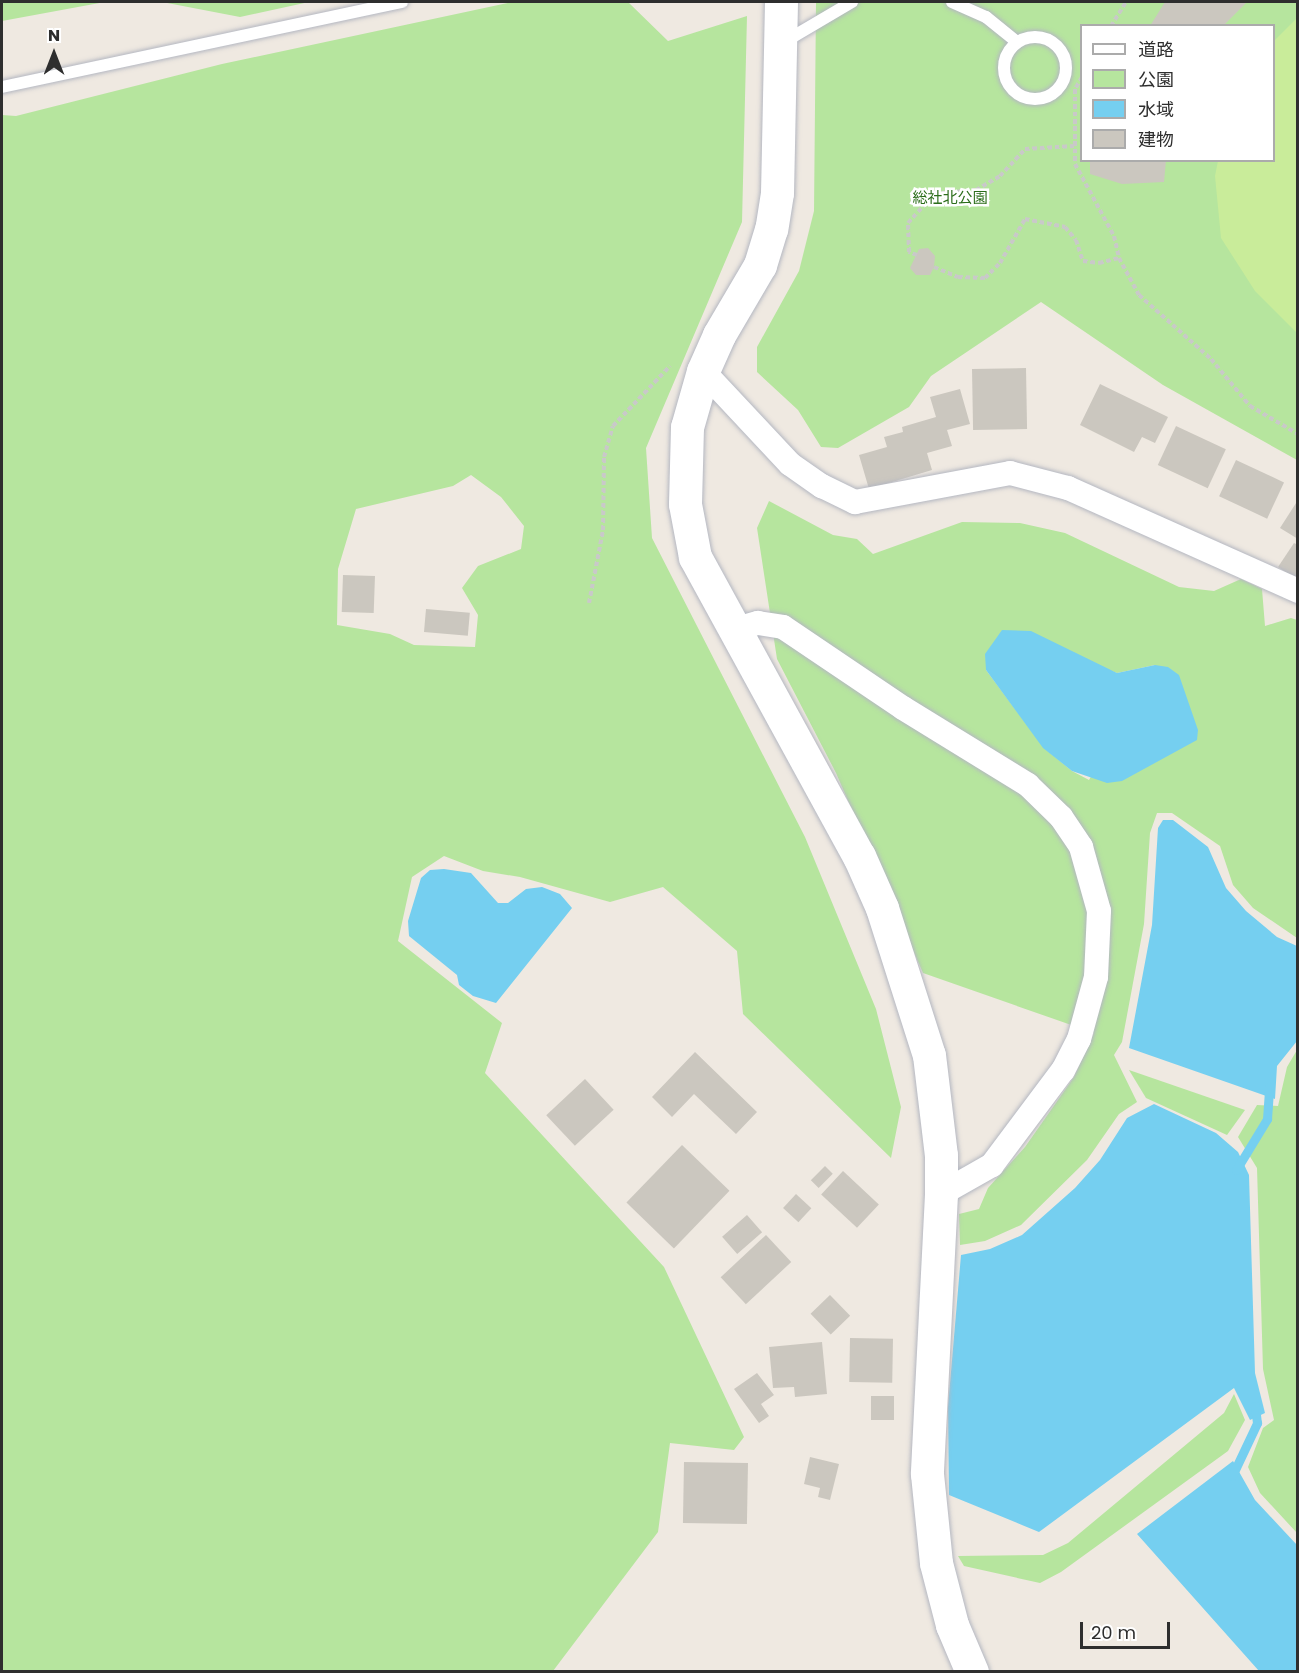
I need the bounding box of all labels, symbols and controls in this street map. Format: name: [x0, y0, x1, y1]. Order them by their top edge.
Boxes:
north arrow: [24, 24, 84, 84]
text: N: [48, 24, 60, 47]
legend: [1080, 24, 1275, 162]
text: 道路: [1138, 37, 1174, 62]
text: 公園: [1138, 67, 1174, 92]
text: 水域: [1138, 97, 1174, 122]
text: 建物: [1138, 127, 1174, 152]
park label: 総社北公園: [913, 189, 987, 207]
scale bar: [1083, 1610, 1173, 1648]
text: 20 m: [1091, 1620, 1136, 1645]

